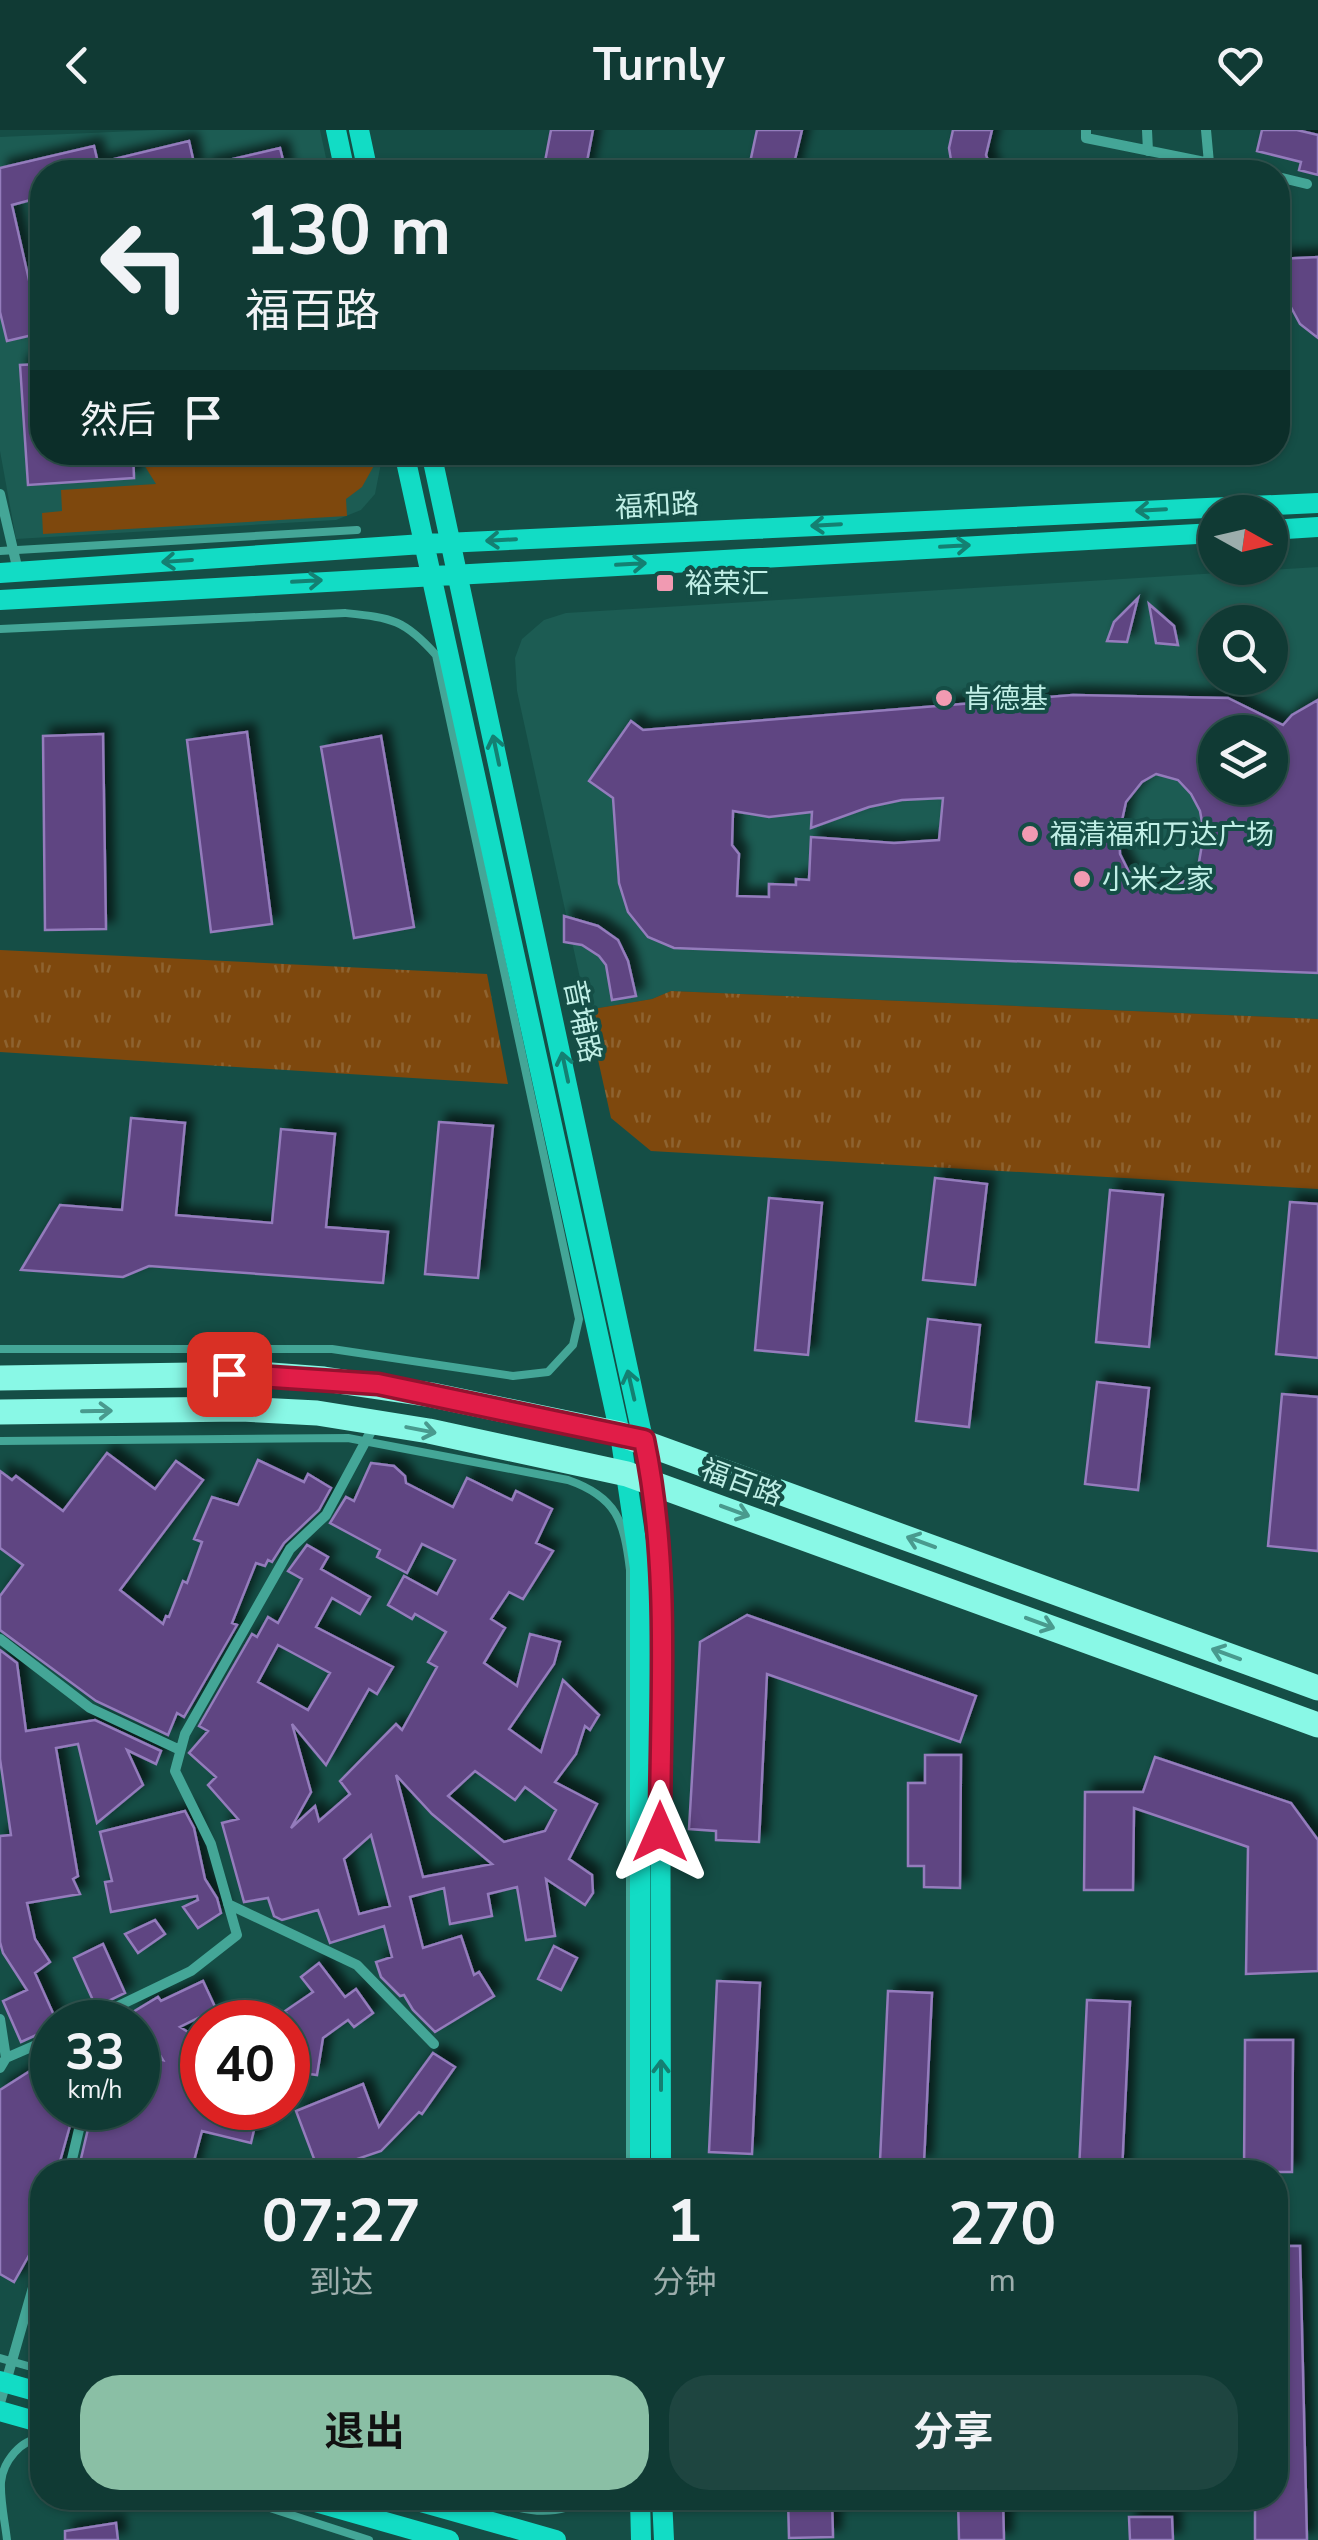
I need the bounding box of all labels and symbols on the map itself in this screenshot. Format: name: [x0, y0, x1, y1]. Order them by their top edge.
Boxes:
street label: 福和路: [614, 485, 700, 527]
north arrow: [1198, 495, 1288, 585]
one-way arrow: [1135, 501, 1167, 520]
one-way arrow: [811, 516, 843, 535]
one-way arrow: [486, 531, 518, 550]
one-way arrow: [939, 536, 971, 555]
one-way arrow: [162, 552, 194, 571]
one-way arrow: [614, 554, 646, 573]
place label: 裕荣汇: [685, 565, 769, 603]
one-way arrow: [290, 571, 322, 590]
marker: 裕荣汇: [654, 572, 676, 594]
place label: 肯德基: [964, 680, 1048, 718]
marker: 肯德基: [933, 687, 955, 709]
one-way arrow: [486, 734, 504, 766]
place label: 福清福和万达广场: [1050, 816, 1274, 854]
marker: 福清福和万达广场: [1019, 823, 1041, 845]
place label: 小米之家: [1102, 861, 1214, 899]
marker: 小米之家: [1071, 868, 1093, 890]
street label: 音埔路: [555, 976, 609, 1066]
one-way arrow: [554, 1052, 573, 1084]
pin: [187, 1332, 272, 1417]
one-way arrow: [621, 1370, 639, 1402]
one-way arrow: [80, 1402, 113, 1420]
one-way arrow: [404, 1421, 437, 1440]
street label: 福百路: [696, 1451, 788, 1515]
one-way arrow: [719, 1503, 750, 1521]
one-way arrow: [907, 1532, 938, 1550]
one-way arrow: [1024, 1615, 1055, 1633]
one-way arrow: [1212, 1644, 1243, 1662]
position arrow: [608, 1780, 712, 1884]
speed limit sign: 40: [180, 2000, 310, 2130]
one-way arrow: [652, 2060, 670, 2092]

